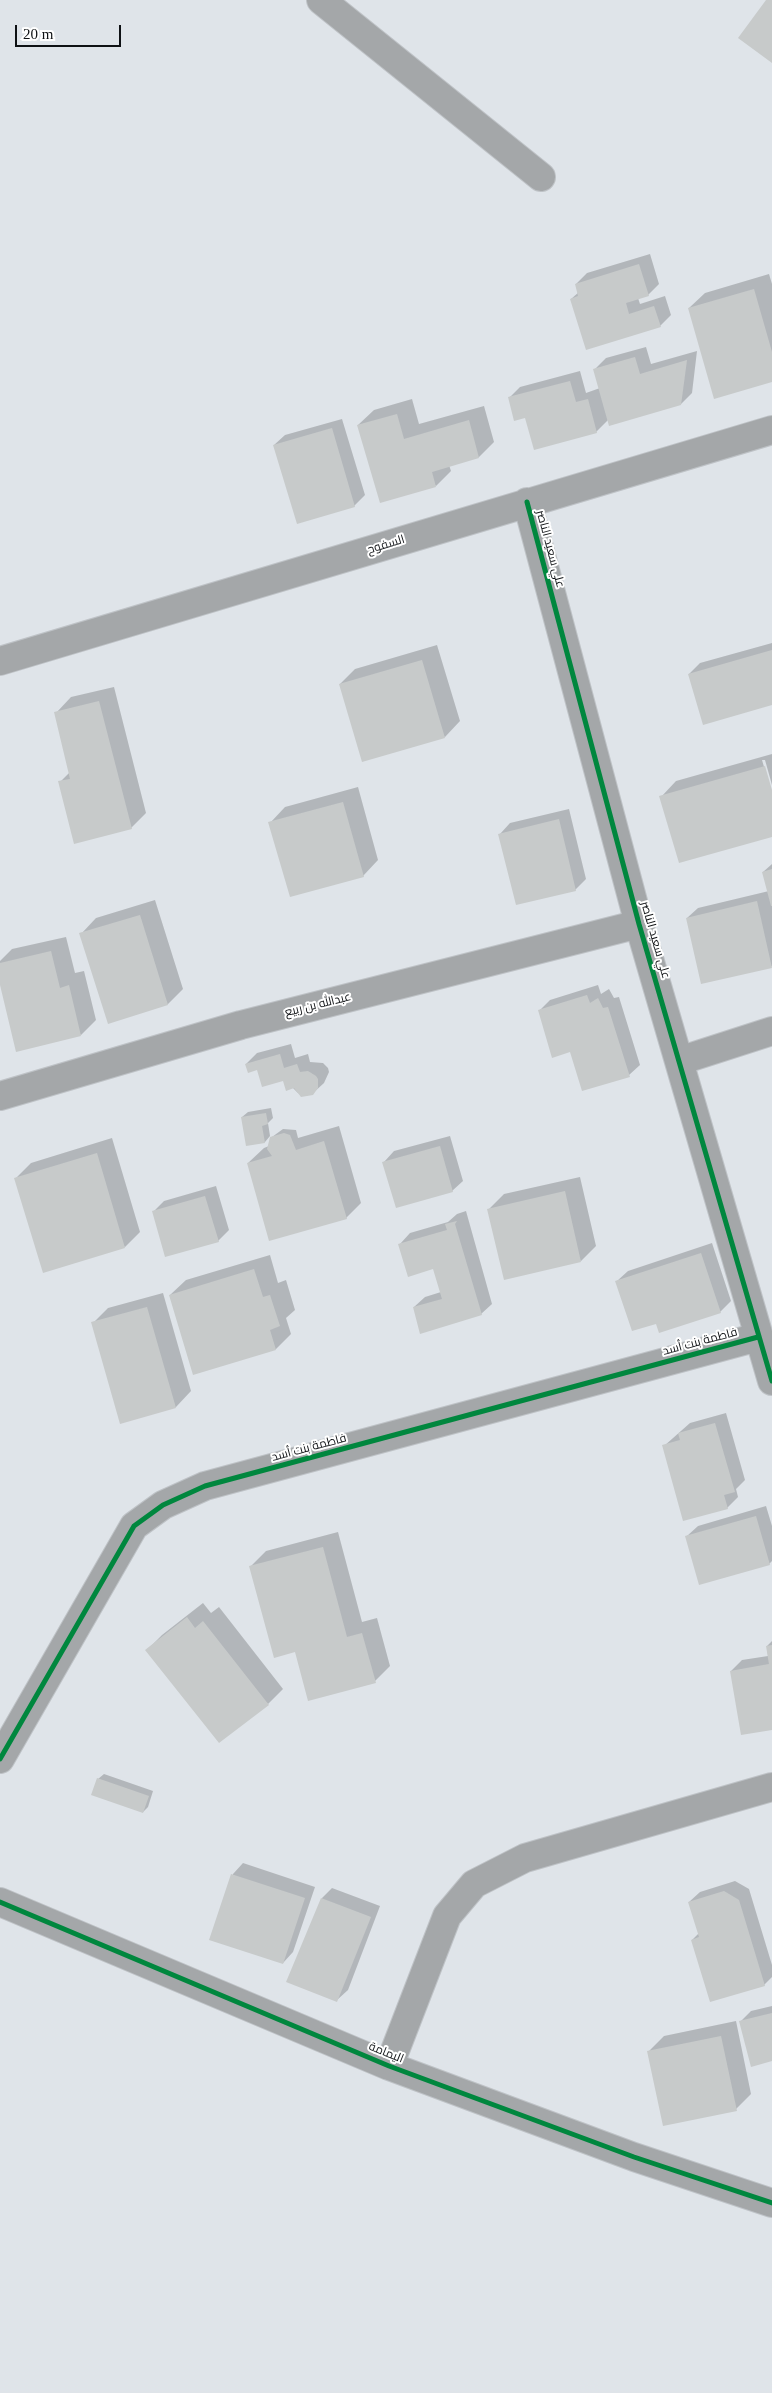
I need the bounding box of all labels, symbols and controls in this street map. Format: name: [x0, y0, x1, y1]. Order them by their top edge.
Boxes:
scale bar: [18, 15, 124, 47]
text: 20 m: [23, 26, 53, 42]
street label: علي سعيد الناصر: [533, 509, 567, 589]
street label: السفوح: [366, 532, 406, 558]
street label: علي سعيد الناصر: [637, 900, 673, 980]
street label: عبدالله بن ربيع: [283, 990, 353, 1020]
street label: فاطمة بنت أسد: [661, 1325, 739, 1359]
street label: فاطمة بنت أسد: [270, 1431, 348, 1465]
street label: اليمامة: [366, 2040, 406, 2066]

